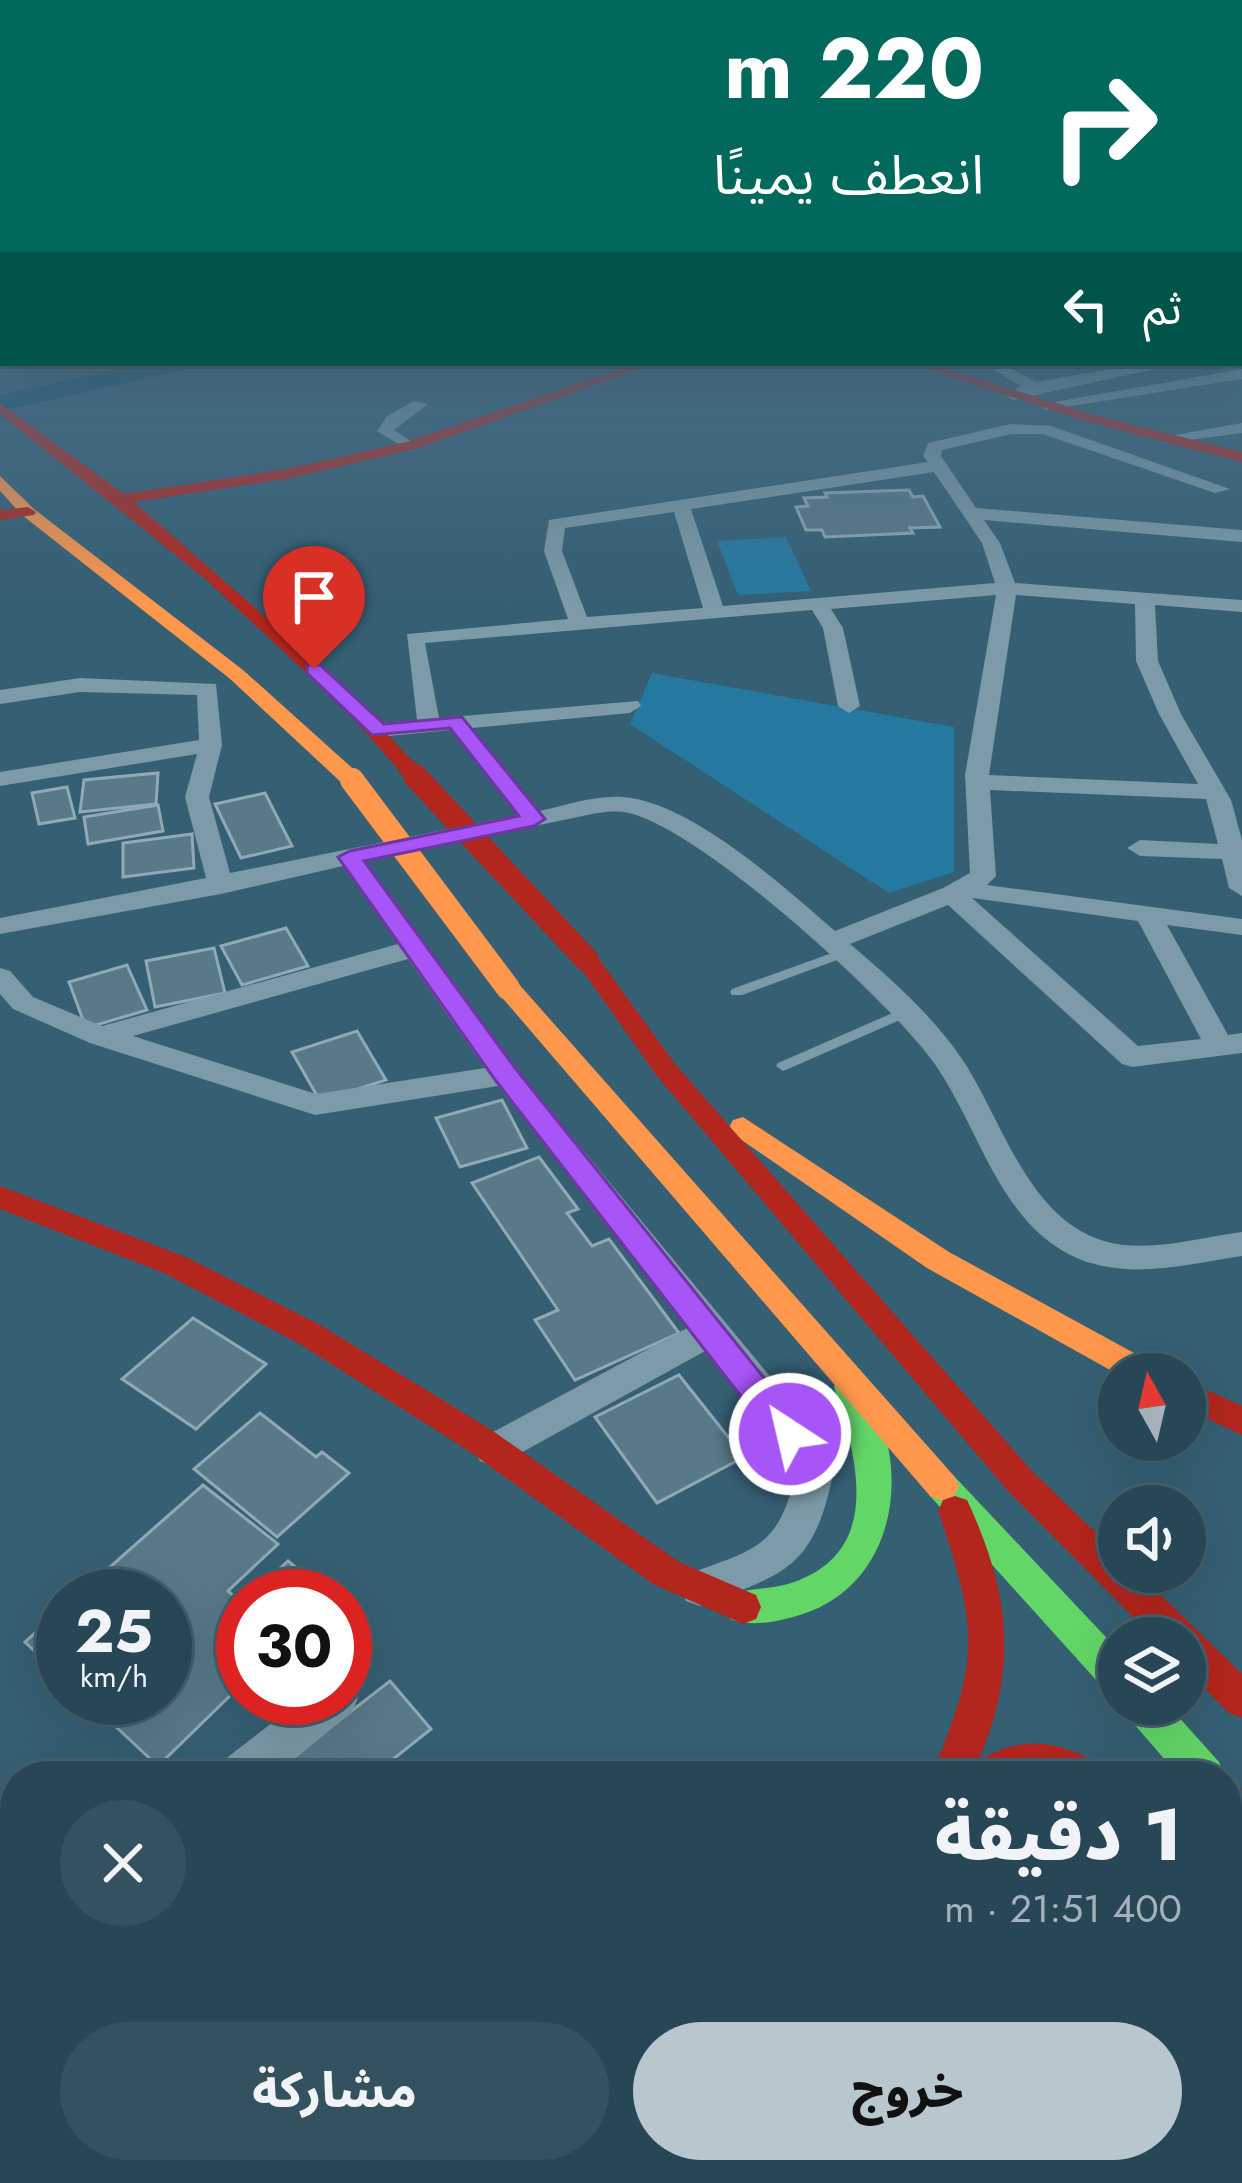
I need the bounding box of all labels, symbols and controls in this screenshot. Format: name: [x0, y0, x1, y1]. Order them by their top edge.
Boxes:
text: 220 m: [724, 8, 984, 130]
icon: right: [1026, 48, 1182, 204]
text: انعطف يمينًا: [713, 136, 984, 214]
icon: left: [1053, 276, 1119, 342]
text: ثم: [1143, 276, 1182, 341]
pin: [263, 546, 365, 669]
icon: arrive: [281, 564, 347, 630]
north arrow: [1098, 1353, 1206, 1461]
map controls: [1098, 1353, 1206, 1725]
position arrow: [727, 1371, 853, 1497]
button: sound: [1098, 1485, 1206, 1593]
speed limit sign: 30: [216, 1569, 372, 1725]
text: 25: [75, 1588, 153, 1675]
button: layers: [1098, 1617, 1206, 1725]
text: km/h: [80, 1655, 148, 1698]
text: 1 دقيقة: [934, 1783, 1182, 1887]
button: close: [60, 1800, 186, 1926]
text: 400 m · 21:51: [944, 1880, 1182, 1937]
button: مشاركة: [60, 2022, 609, 2160]
button: خروج: [633, 2022, 1182, 2160]

